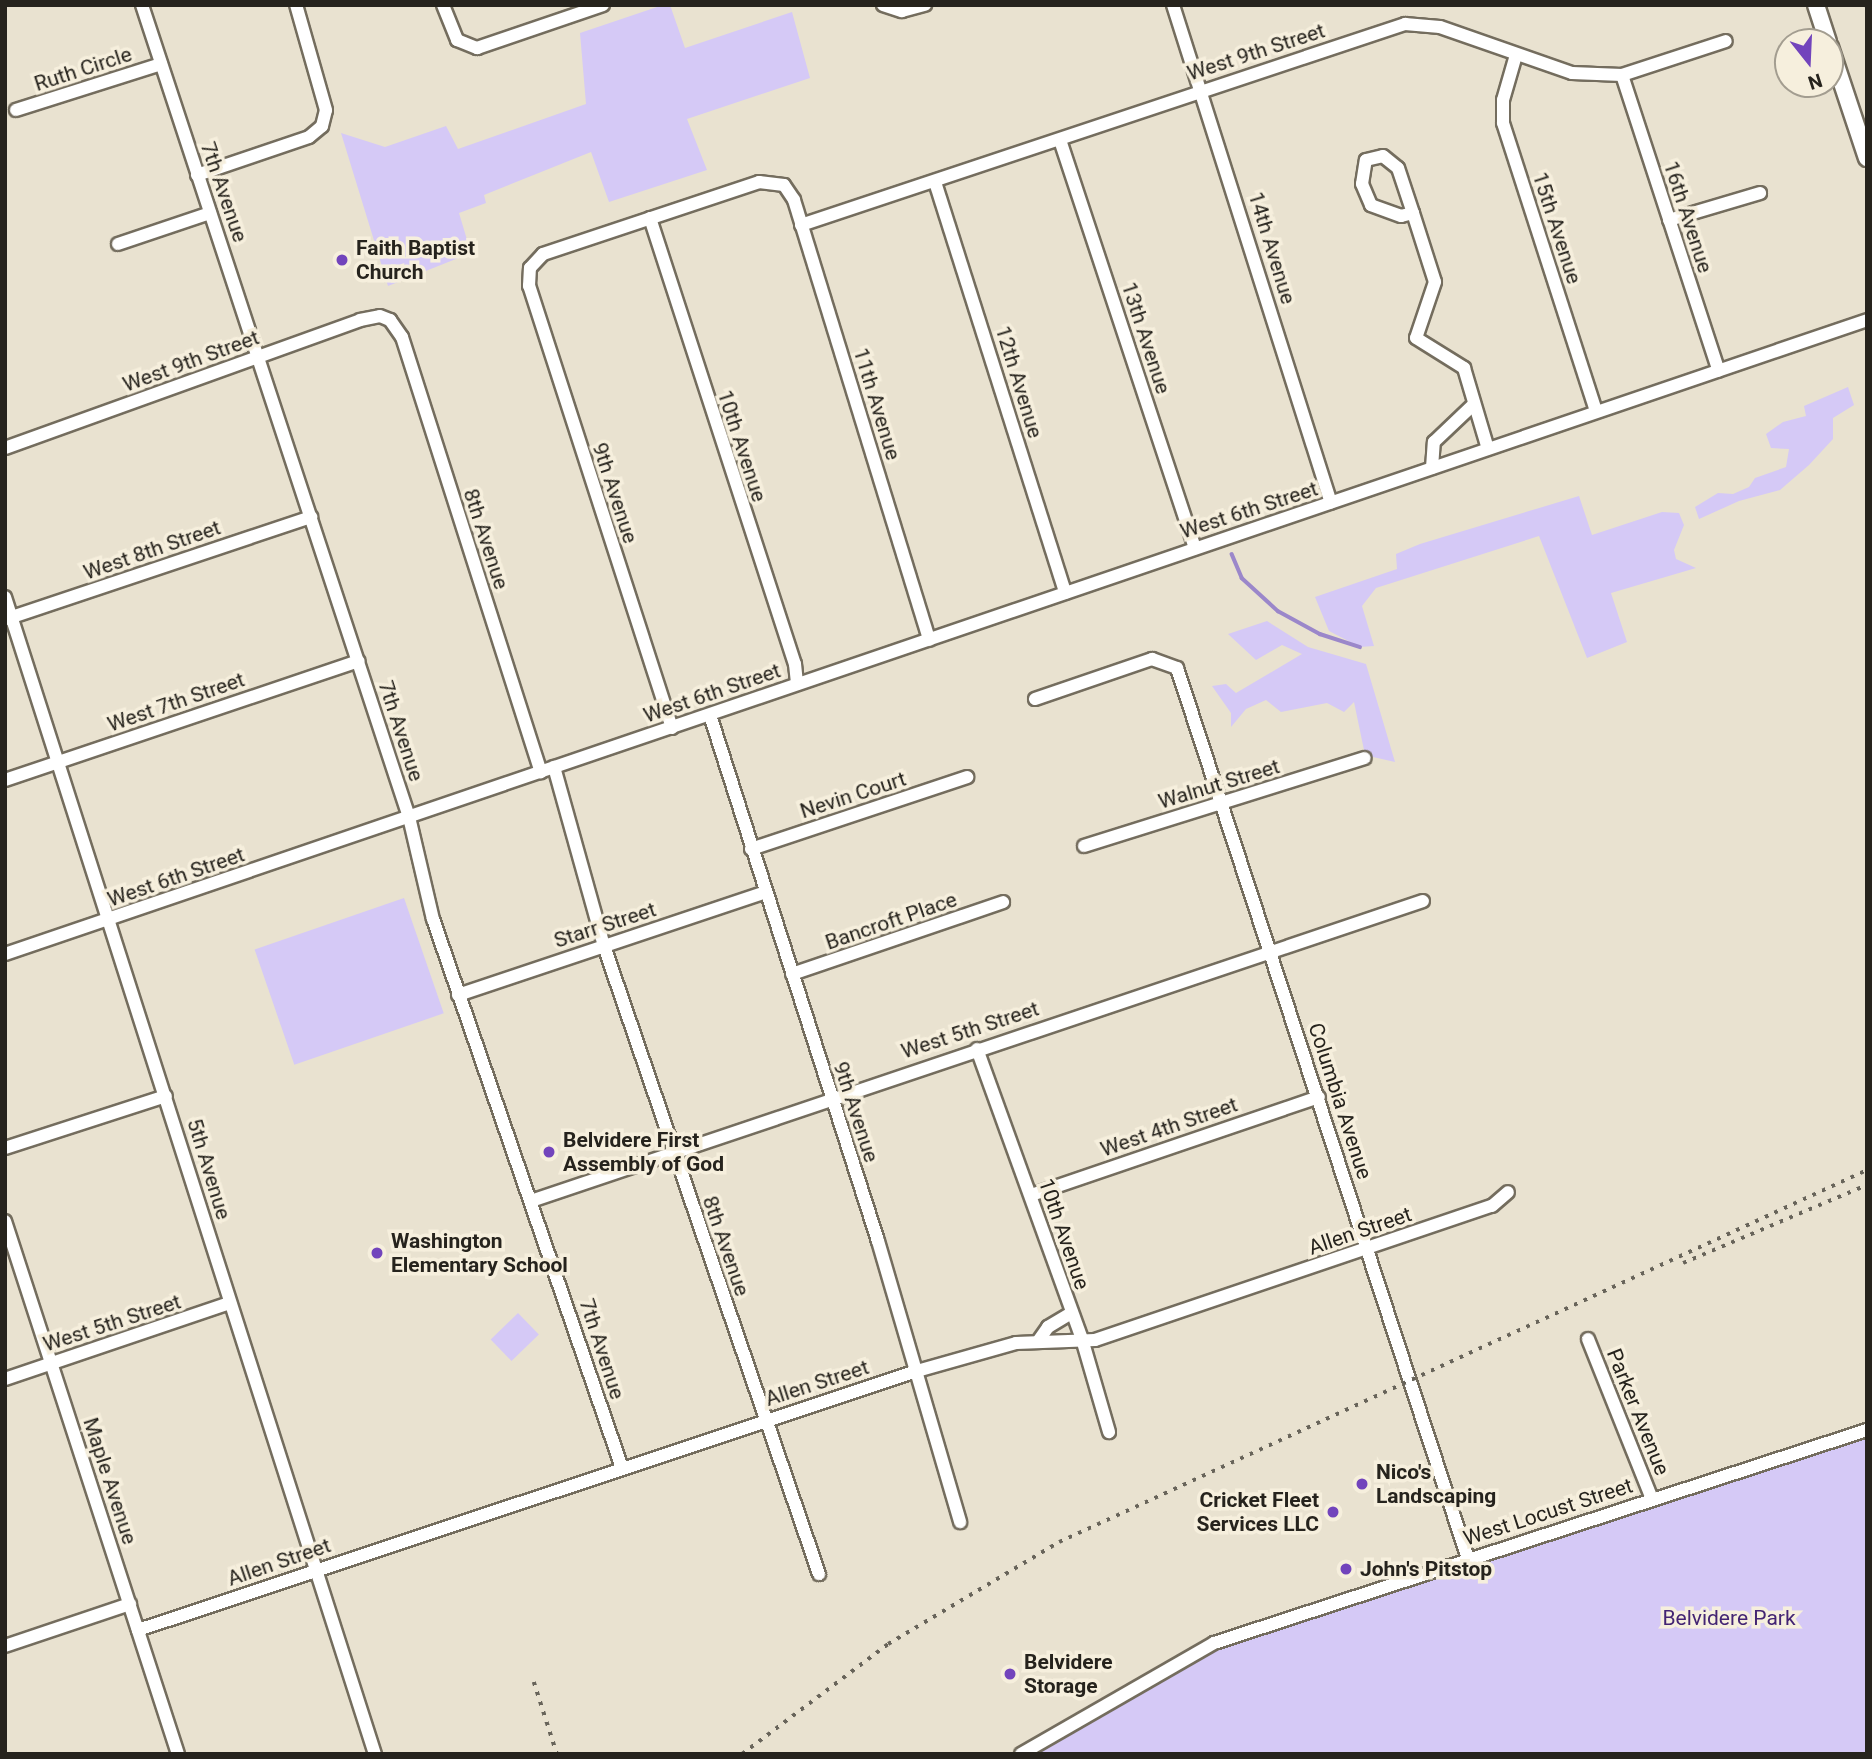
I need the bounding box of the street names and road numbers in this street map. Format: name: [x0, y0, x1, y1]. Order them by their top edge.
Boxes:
street label: West 9th Street: [1184, 18, 1328, 86]
street label: Ruth Circle: [31, 41, 135, 97]
street label: 7th Avenue: [195, 139, 253, 245]
street label: 16th Avenue: [1658, 158, 1718, 276]
street label: 15th Avenue: [1527, 169, 1587, 287]
street label: 14th Avenue: [1243, 189, 1301, 307]
street label: 13th Avenue: [1116, 279, 1176, 397]
street label: 12th Avenue: [990, 323, 1048, 441]
street label: West 9th Street: [119, 325, 263, 397]
street label: 11th Avenue: [848, 345, 906, 463]
street label: 10th Avenue: [712, 387, 772, 505]
street label: 9th Avenue: [587, 440, 643, 546]
street label: West 6th Street: [1177, 476, 1321, 544]
street label: 8th Avenue: [458, 486, 514, 592]
street label: West 8th Street: [80, 515, 224, 585]
street label: West 6th Street: [640, 658, 784, 728]
street label: West 7th Street: [104, 667, 248, 737]
street label: 7th Avenue: [373, 678, 429, 784]
street label: Walnut Street: [1155, 754, 1283, 814]
street label: Nevin Court: [797, 766, 909, 824]
street label: West 6th Street: [104, 842, 248, 912]
street label: Bancroft Place: [822, 887, 960, 955]
street label: Starr Street: [551, 897, 659, 953]
street label: West 5th Street: [898, 996, 1042, 1064]
street label: Columbia Avenue: [1303, 1020, 1377, 1182]
street label: 9th Avenue: [828, 1059, 884, 1165]
street label: West 4th Street: [1097, 1092, 1241, 1162]
street label: 5th Avenue: [182, 1116, 236, 1222]
street label: 10th Avenue: [1033, 1175, 1095, 1293]
street label: 8th Avenue: [697, 1193, 755, 1299]
street label: Allen Street: [1305, 1202, 1415, 1260]
street label: West 5th Street: [40, 1289, 184, 1357]
street label: 7th Avenue: [574, 1296, 630, 1402]
street label: Parker Avenue: [1601, 1345, 1675, 1479]
street label: Allen Street: [762, 1354, 872, 1412]
street label: Maple Avenue: [78, 1414, 142, 1548]
street label: West Locust Street: [1460, 1473, 1636, 1551]
street label: Allen Street: [224, 1533, 334, 1591]

